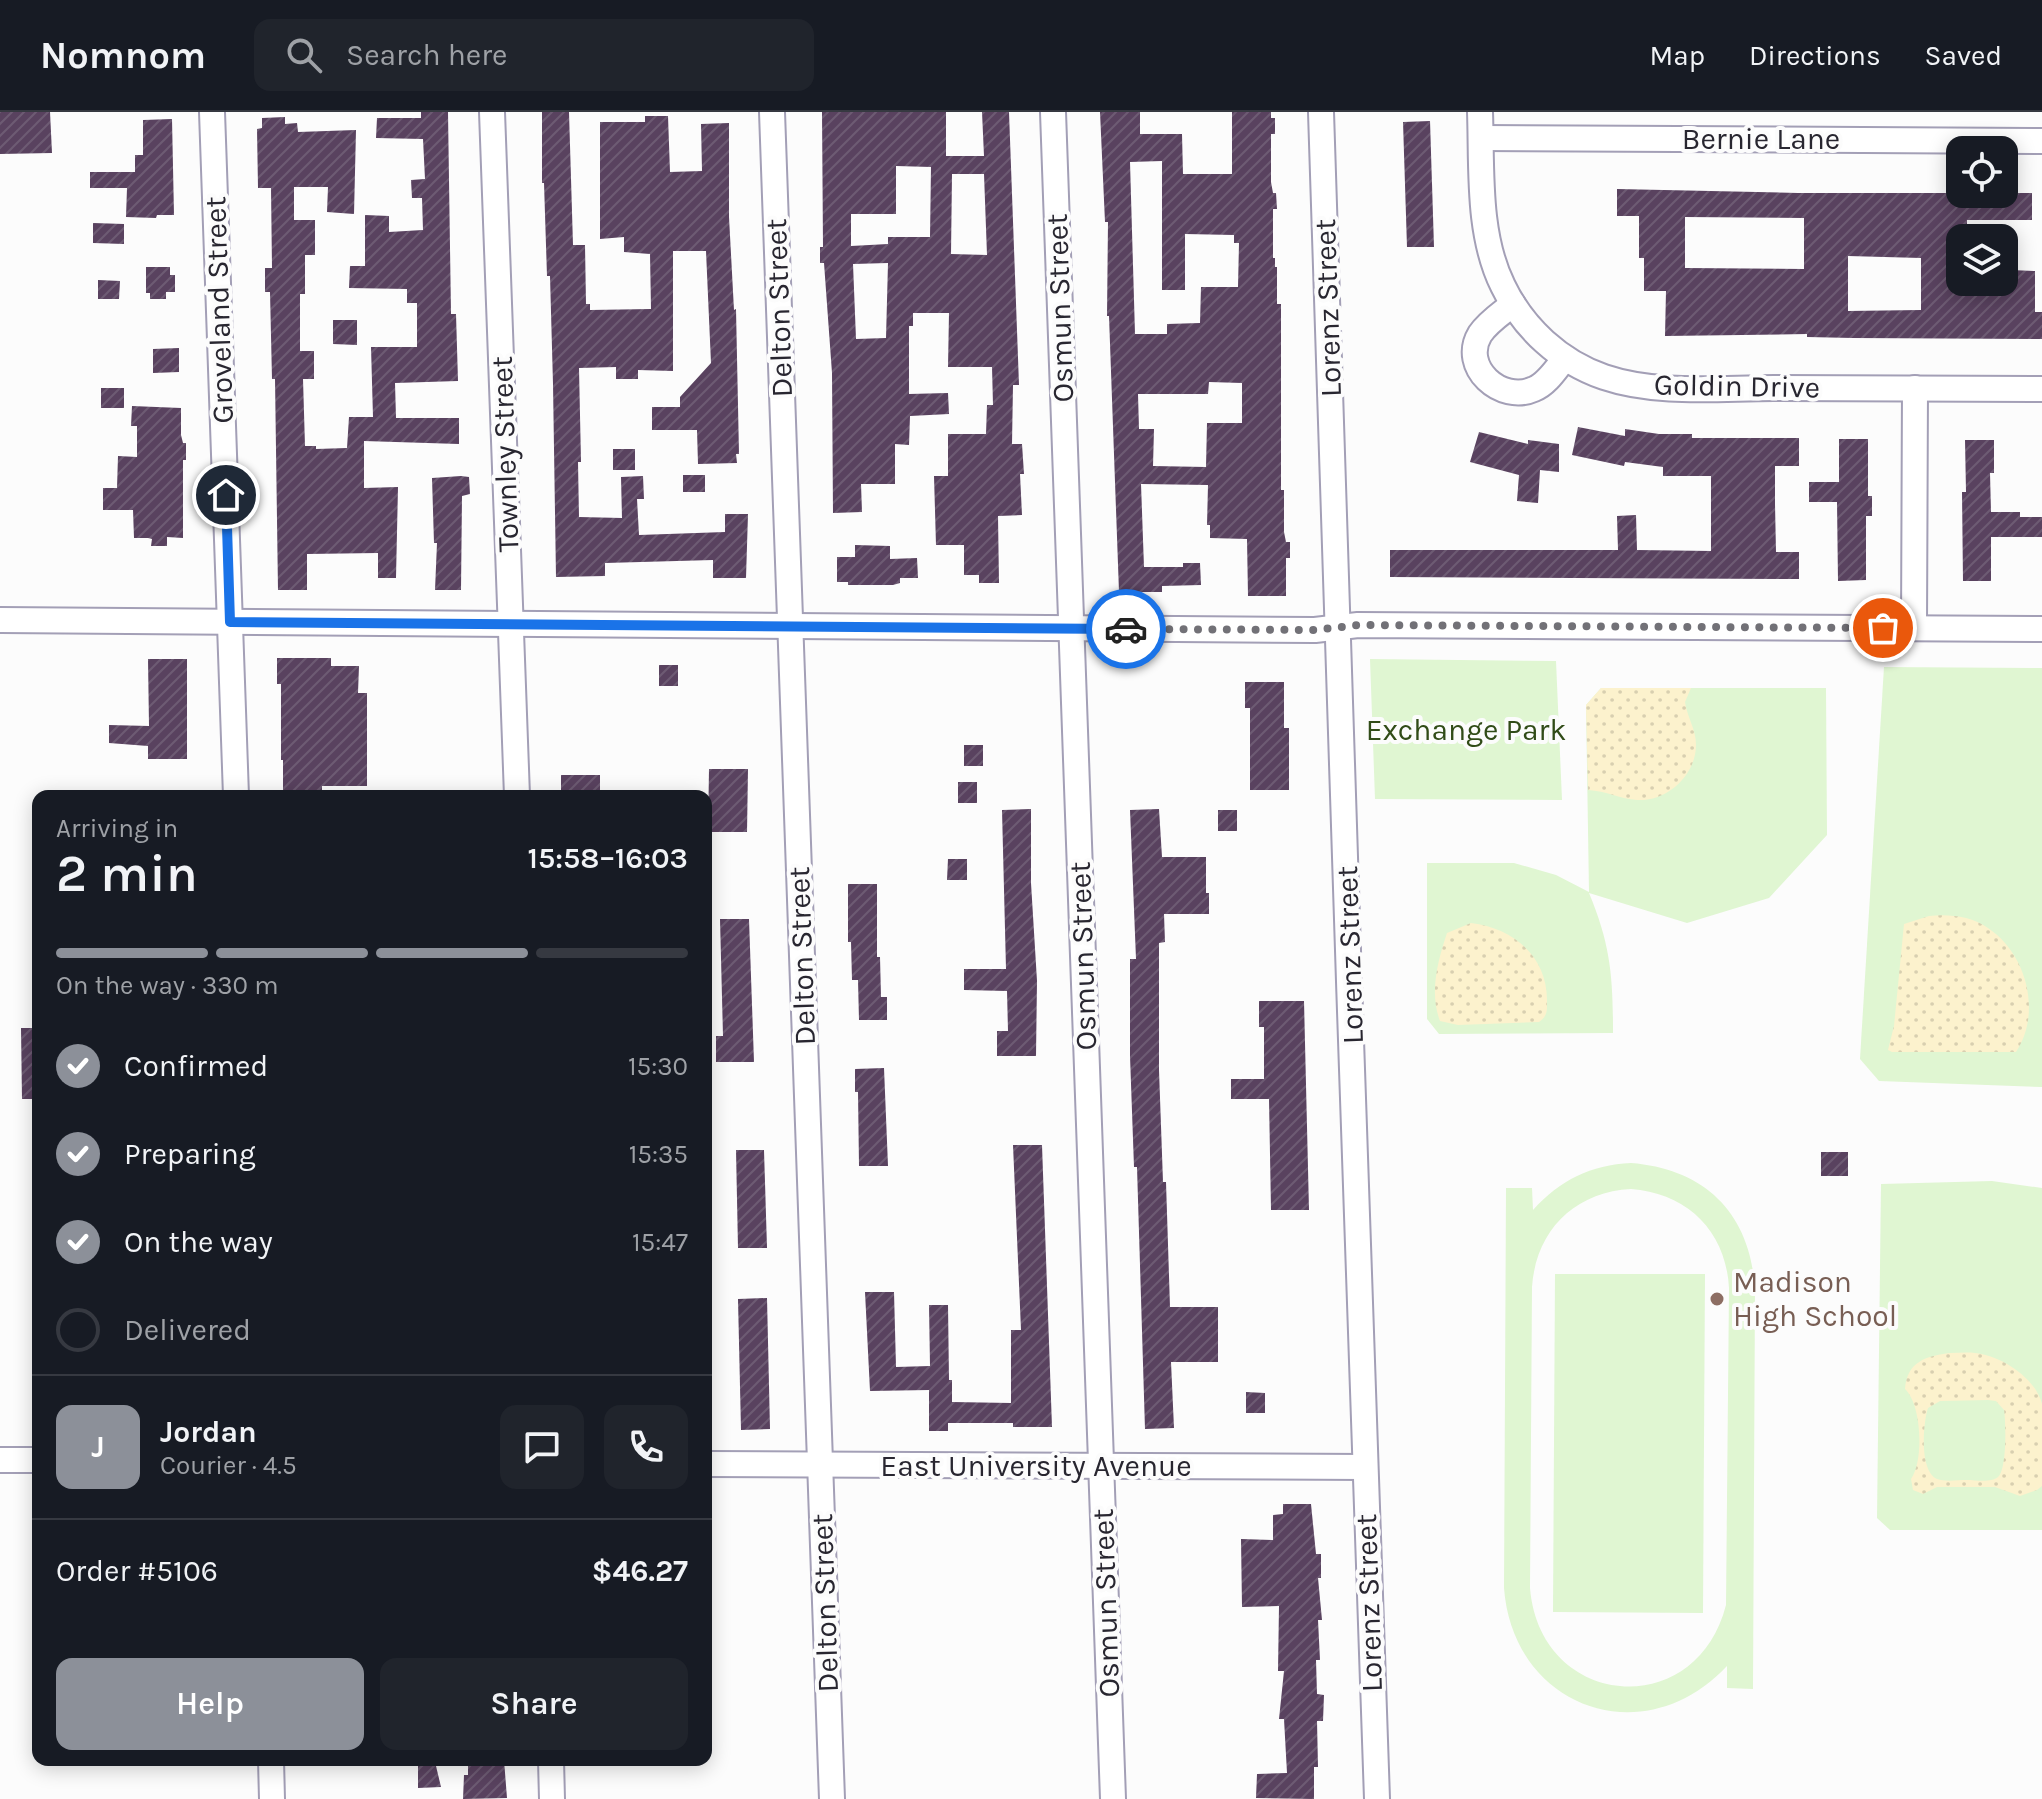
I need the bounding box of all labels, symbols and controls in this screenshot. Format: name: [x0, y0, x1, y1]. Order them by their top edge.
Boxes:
search box: [254, 19, 814, 91]
text: Nomnom: [40, 33, 206, 78]
icon: search: [282, 33, 326, 77]
text: Search here: [346, 37, 507, 73]
text: Map: [1650, 39, 1705, 72]
text: Directions: [1749, 39, 1881, 72]
text: Saved: [1925, 39, 2002, 72]
street label: Bernie Lane: [1682, 121, 1840, 157]
map controls: [1946, 136, 2018, 296]
button: locate: [1946, 136, 2018, 208]
street label: Groveland Street: [197, 196, 241, 424]
street label: Osmun Street: [1039, 213, 1081, 403]
street label: Delton Street: [758, 218, 800, 398]
street label: Lorenz Street: [1307, 218, 1349, 398]
button: layers: [1946, 224, 2018, 296]
street label: Townley Street: [484, 355, 526, 553]
street label: Goldin Drive: [1654, 367, 1820, 405]
pin: [192, 461, 260, 529]
icon: home: [204, 473, 248, 517]
courier: [1086, 589, 1166, 669]
pin: [1849, 594, 1917, 662]
icon: bag: [1861, 606, 1905, 650]
icon: car: [1104, 607, 1148, 651]
park label: Exchange Park: [1366, 712, 1566, 748]
text: Arriving in: [56, 813, 178, 844]
text: 15:58–16:03: [527, 840, 688, 876]
text: 2 min: [56, 843, 198, 904]
street label: Osmun Street: [1062, 861, 1104, 1051]
street label: Lorenz Street: [1329, 865, 1371, 1045]
street label: Delton Street: [781, 866, 823, 1046]
text: On the way · 330 m: [56, 970, 279, 1001]
icon: check: [56, 1044, 100, 1088]
text: Confirmed: [124, 1048, 268, 1084]
text: 15:30: [628, 1051, 688, 1082]
icon: check: [56, 1132, 100, 1176]
text: Preparing: [124, 1136, 256, 1172]
text: 15:35: [629, 1139, 688, 1170]
icon: check: [56, 1220, 100, 1264]
text: On the way: [124, 1224, 273, 1260]
text: 15:47: [632, 1227, 688, 1258]
place label: Madison High School: [1733, 1264, 1897, 1334]
marker: Madison High School: [1708, 1290, 1726, 1308]
text: Delivered: [124, 1312, 251, 1348]
button: chat: [500, 1405, 584, 1489]
button: phone: [604, 1405, 688, 1489]
text: Jordan: [160, 1414, 257, 1450]
text: J: [91, 1429, 105, 1465]
street label: East University Avenue: [880, 1448, 1192, 1484]
text: Courier · 4.5: [160, 1450, 297, 1481]
street label: Osmun Street: [1085, 1508, 1127, 1698]
street label: Delton Street: [804, 1513, 846, 1693]
street label: Lorenz Street: [1348, 1513, 1390, 1693]
text: Order #5106: [56, 1553, 218, 1589]
text: $46.27: [592, 1553, 688, 1589]
button: Help: [56, 1658, 364, 1750]
button: Share: [380, 1658, 688, 1750]

